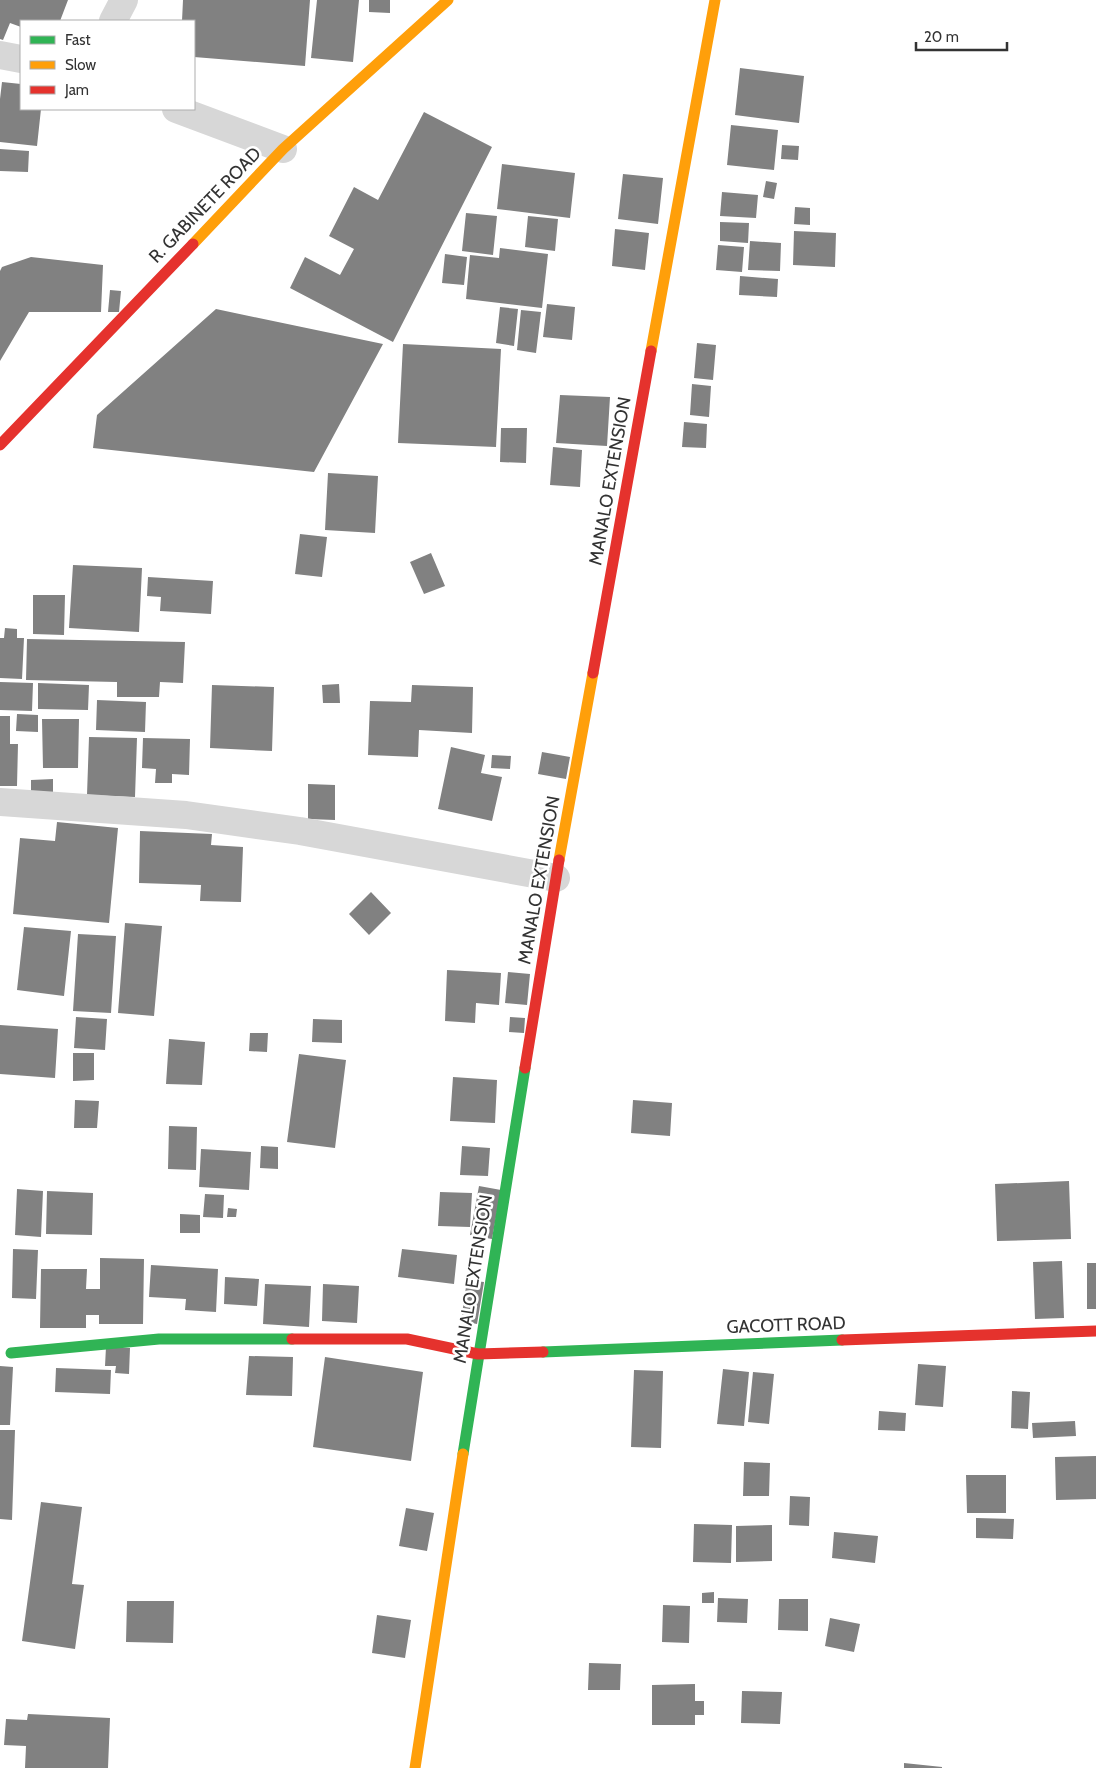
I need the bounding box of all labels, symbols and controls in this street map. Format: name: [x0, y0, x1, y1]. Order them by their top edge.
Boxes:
legend: [20, 20, 195, 110]
scale bar: [916, 20, 1007, 52]
text: 20 m: [924, 28, 959, 46]
text: Fast: [65, 31, 90, 49]
text: Slow: [65, 56, 96, 74]
text: Jam: [64, 81, 89, 99]
street label: R. GABINETE ROAD: [144, 143, 266, 267]
street label: MANALO EXTENSION: [584, 395, 636, 567]
street label: MANALO EXTENSION: [513, 794, 565, 966]
street label: MANALO EXTENSION: [449, 1193, 497, 1365]
street label: GACOTT ROAD: [726, 1312, 846, 1338]

